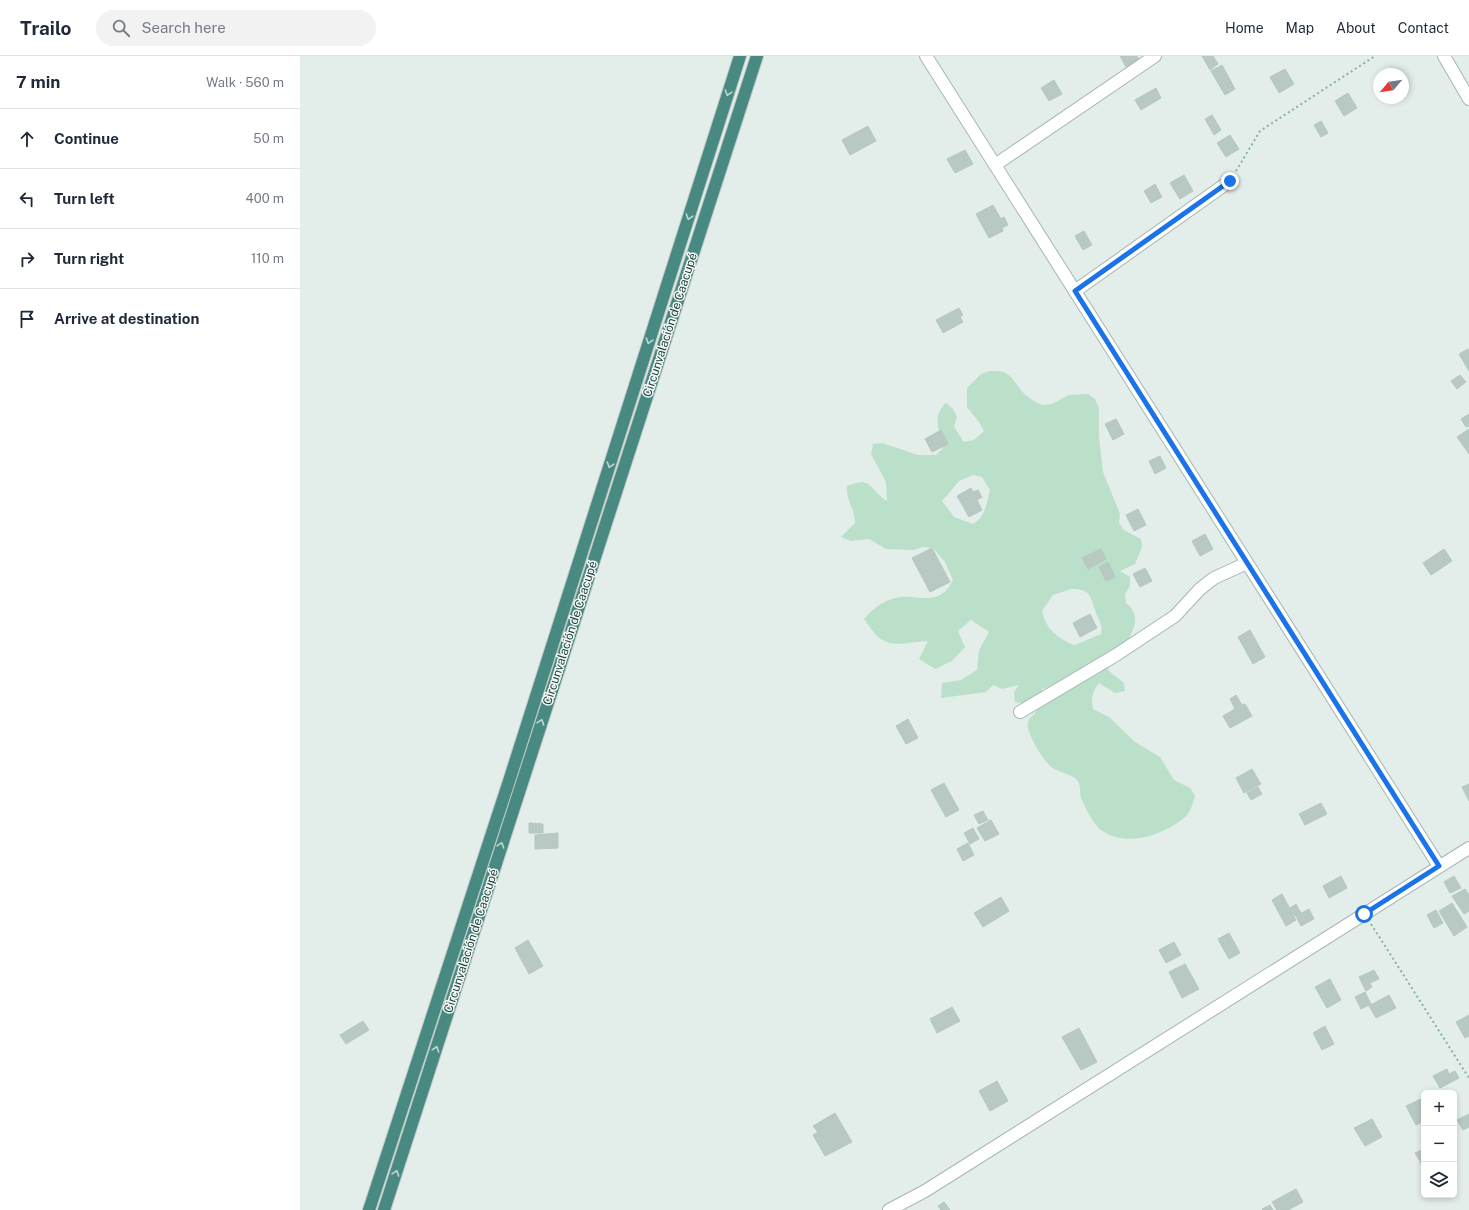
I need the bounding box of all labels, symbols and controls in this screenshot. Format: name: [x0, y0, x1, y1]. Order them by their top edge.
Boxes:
search box: [96, 10, 376, 46]
text: Trailo: [20, 17, 72, 39]
icon: search: [110, 17, 132, 39]
text: Search here: [142, 19, 226, 36]
text: Home: [1225, 20, 1264, 36]
text: Map: [1286, 20, 1314, 36]
text: About: [1336, 20, 1376, 36]
text: Contact: [1398, 20, 1449, 36]
north arrow: [1373, 68, 1409, 104]
text: 7 min: [16, 72, 60, 92]
text: Walk · 560 m: [206, 75, 284, 90]
one-way arrow: [724, 89, 733, 96]
icon: ahead: [16, 128, 38, 150]
text: Continue: [54, 130, 119, 147]
text: 50 m: [253, 131, 284, 146]
route end: [1221, 172, 1239, 190]
icon: left: [16, 188, 38, 210]
text: Turn left: [54, 190, 115, 207]
text: 400 m: [246, 191, 284, 206]
one-way arrow: [685, 213, 693, 220]
icon: right: [16, 248, 38, 270]
text: Turn right: [54, 250, 124, 267]
text: 110 m: [251, 251, 284, 266]
street label: Circunvalación de Caacupé: [640, 251, 700, 399]
icon: arrive: [16, 308, 38, 330]
text: Arrive at destination: [54, 310, 199, 327]
one-way arrow: [645, 337, 654, 344]
one-way arrow: [606, 461, 615, 468]
street label: Circunvalación de Caacupé: [540, 559, 600, 707]
one-way arrow: [536, 718, 545, 725]
one-way arrow: [497, 842, 505, 849]
street label: Circunvalación de Caacupé: [441, 867, 501, 1015]
route start: [1355, 905, 1373, 923]
one-way arrow: [431, 1046, 440, 1053]
map controls: [1421, 1090, 1457, 1198]
button: +: [1421, 1090, 1457, 1126]
button: −: [1421, 1126, 1457, 1162]
button: layers: [1421, 1162, 1457, 1198]
one-way arrow: [391, 1170, 400, 1177]

